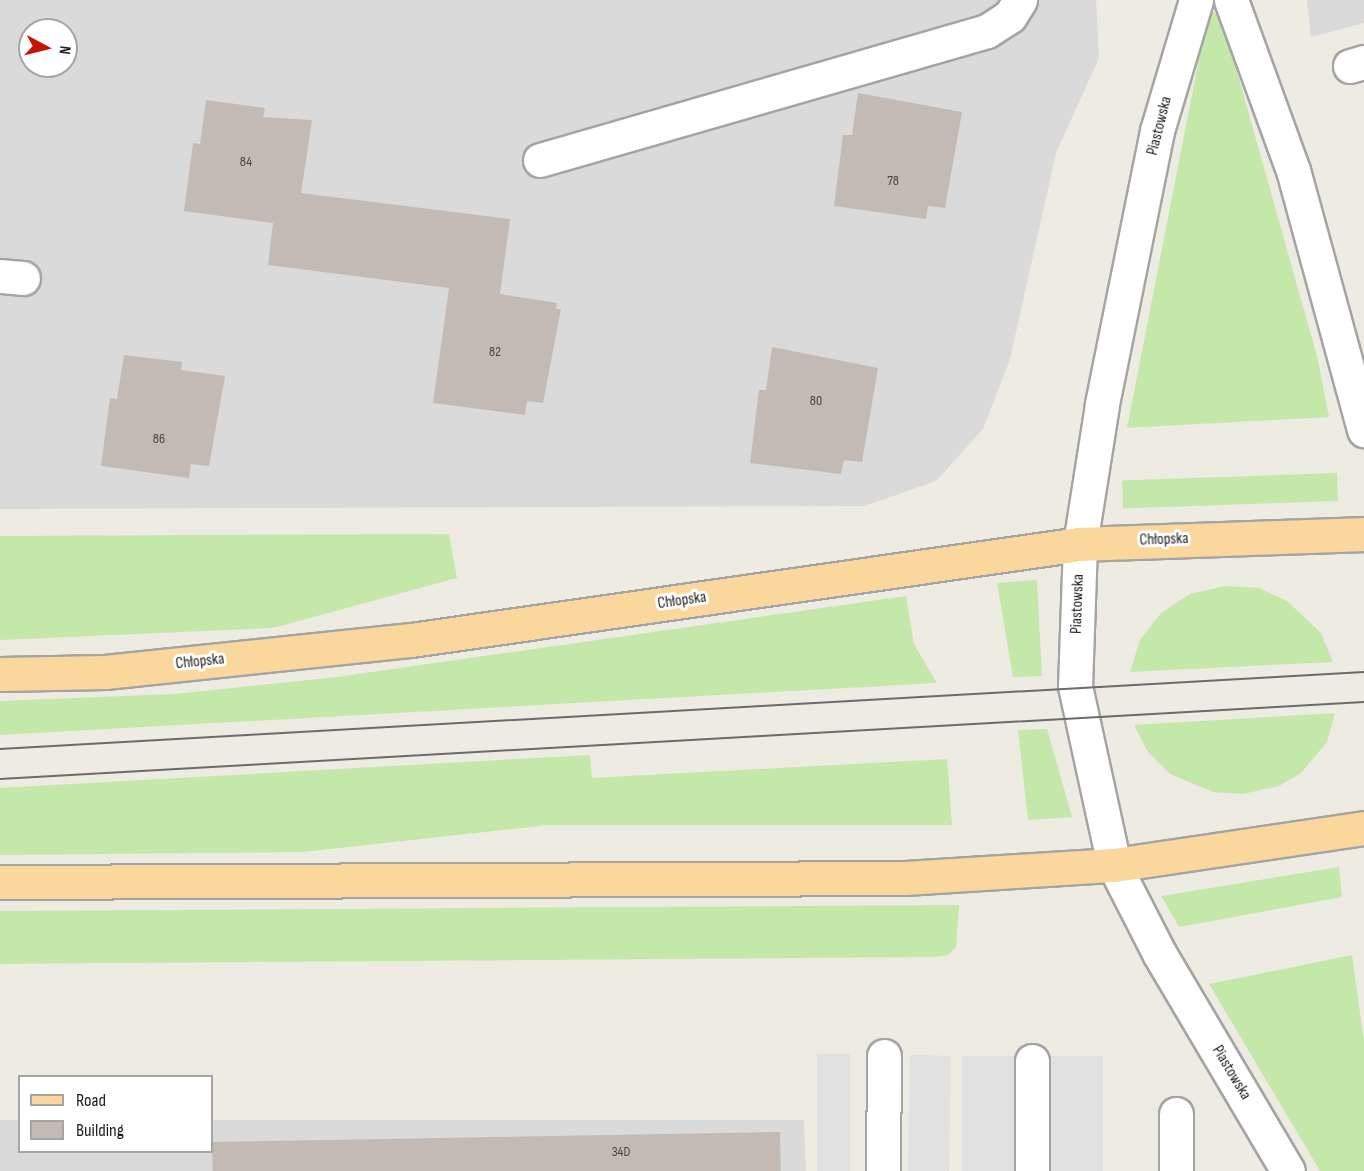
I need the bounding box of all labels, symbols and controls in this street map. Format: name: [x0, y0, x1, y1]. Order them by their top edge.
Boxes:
north arrow: [18, 18, 78, 78]
text: N: [54, 45, 74, 55]
street label: Piastowska: [1143, 95, 1177, 157]
house number: 84: [240, 154, 252, 170]
house number: 78: [887, 173, 899, 189]
house number: 82: [489, 344, 501, 360]
house number: 80: [810, 393, 822, 409]
house number: 86: [153, 431, 165, 447]
street label: Chłopska: [1139, 530, 1189, 550]
street label: Piastowska: [1067, 574, 1089, 634]
street label: Chłopska: [656, 588, 708, 614]
street label: Chłopska: [175, 650, 225, 674]
street label: Piastowska: [1207, 1042, 1255, 1104]
legend: [18, 1075, 213, 1153]
text: Road: [76, 1090, 106, 1111]
text: Building: [76, 1120, 124, 1141]
house number: 34D: [612, 1144, 630, 1160]

